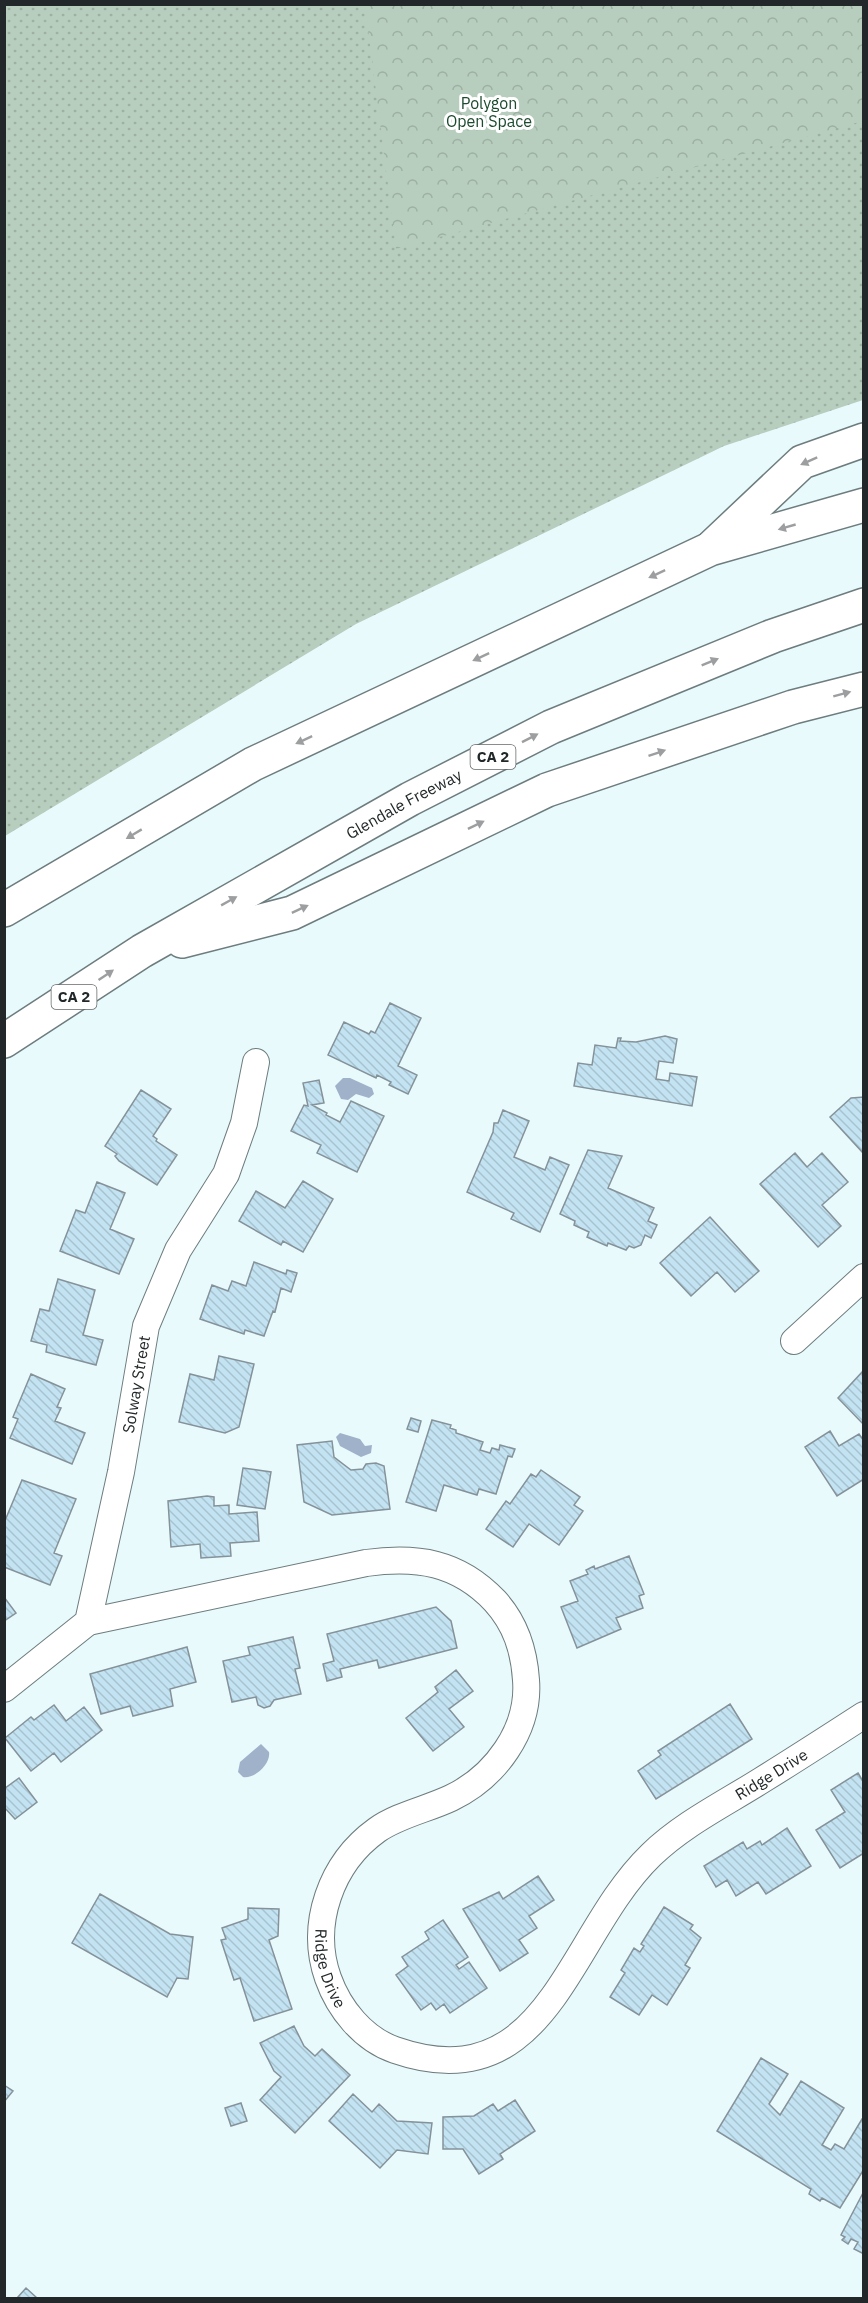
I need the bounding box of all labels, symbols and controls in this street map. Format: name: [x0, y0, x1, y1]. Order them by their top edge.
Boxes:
park label: Polygon Open Space: [446, 93, 532, 131]
one-way arrow: [800, 456, 817, 465]
one-way arrow: [778, 523, 796, 532]
one-way arrow: [648, 569, 666, 579]
one-way arrow: [472, 652, 489, 661]
one-way arrow: [701, 657, 719, 667]
one-way arrow: [833, 689, 852, 699]
one-way arrow: [522, 733, 539, 743]
one-way arrow: [296, 735, 313, 744]
road number: CA 2: [470, 745, 516, 769]
one-way arrow: [648, 748, 666, 758]
street label: Glendale Freeway: [342, 764, 465, 843]
one-way arrow: [467, 820, 484, 829]
one-way arrow: [125, 829, 142, 839]
one-way arrow: [221, 896, 238, 906]
one-way arrow: [291, 905, 308, 914]
one-way arrow: [98, 969, 115, 980]
road number: CA 2: [52, 985, 97, 1009]
street label: Solway Street: [118, 1334, 154, 1435]
street label: Ridge Drive: [731, 1744, 811, 1804]
street label: Ridge Drive: [311, 1928, 351, 2012]

